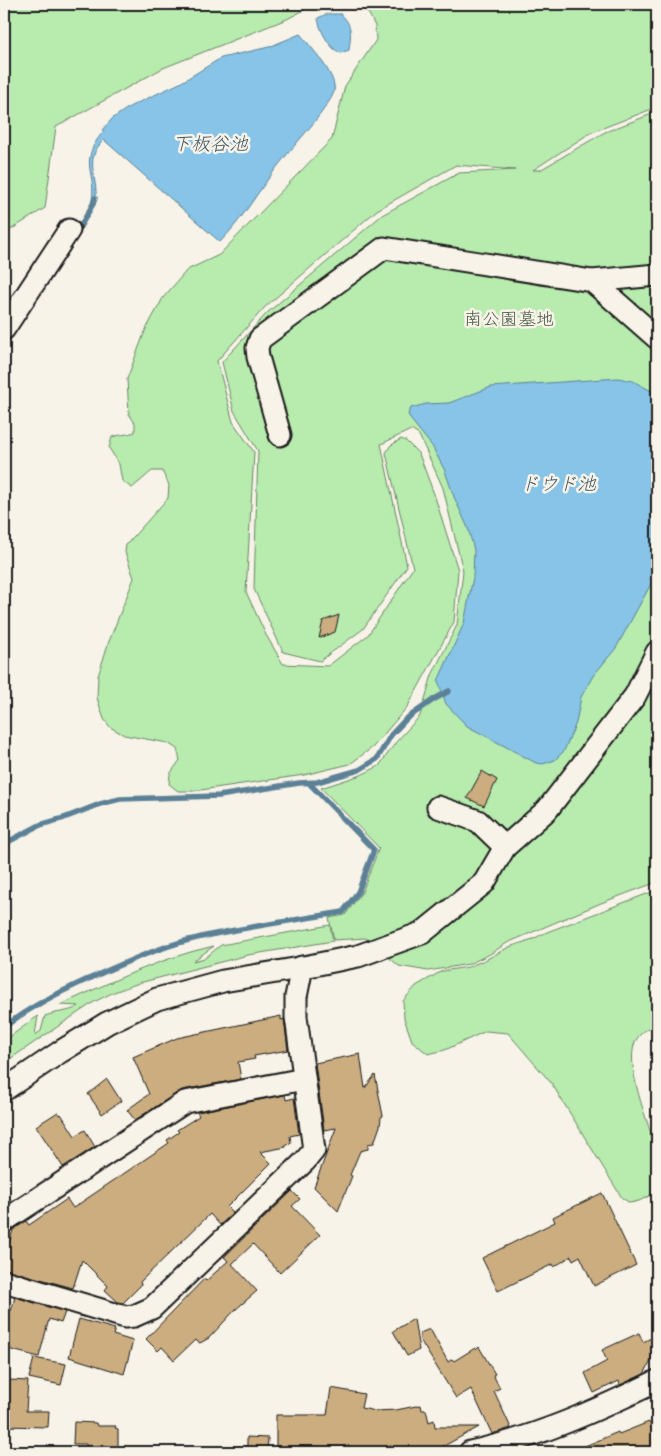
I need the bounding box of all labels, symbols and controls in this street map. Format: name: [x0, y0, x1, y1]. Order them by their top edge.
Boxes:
water label: 下板谷池: [172, 131, 249, 156]
park label: 南公園墓地: [464, 307, 554, 331]
water label: ドウド池: [520, 471, 597, 496]

